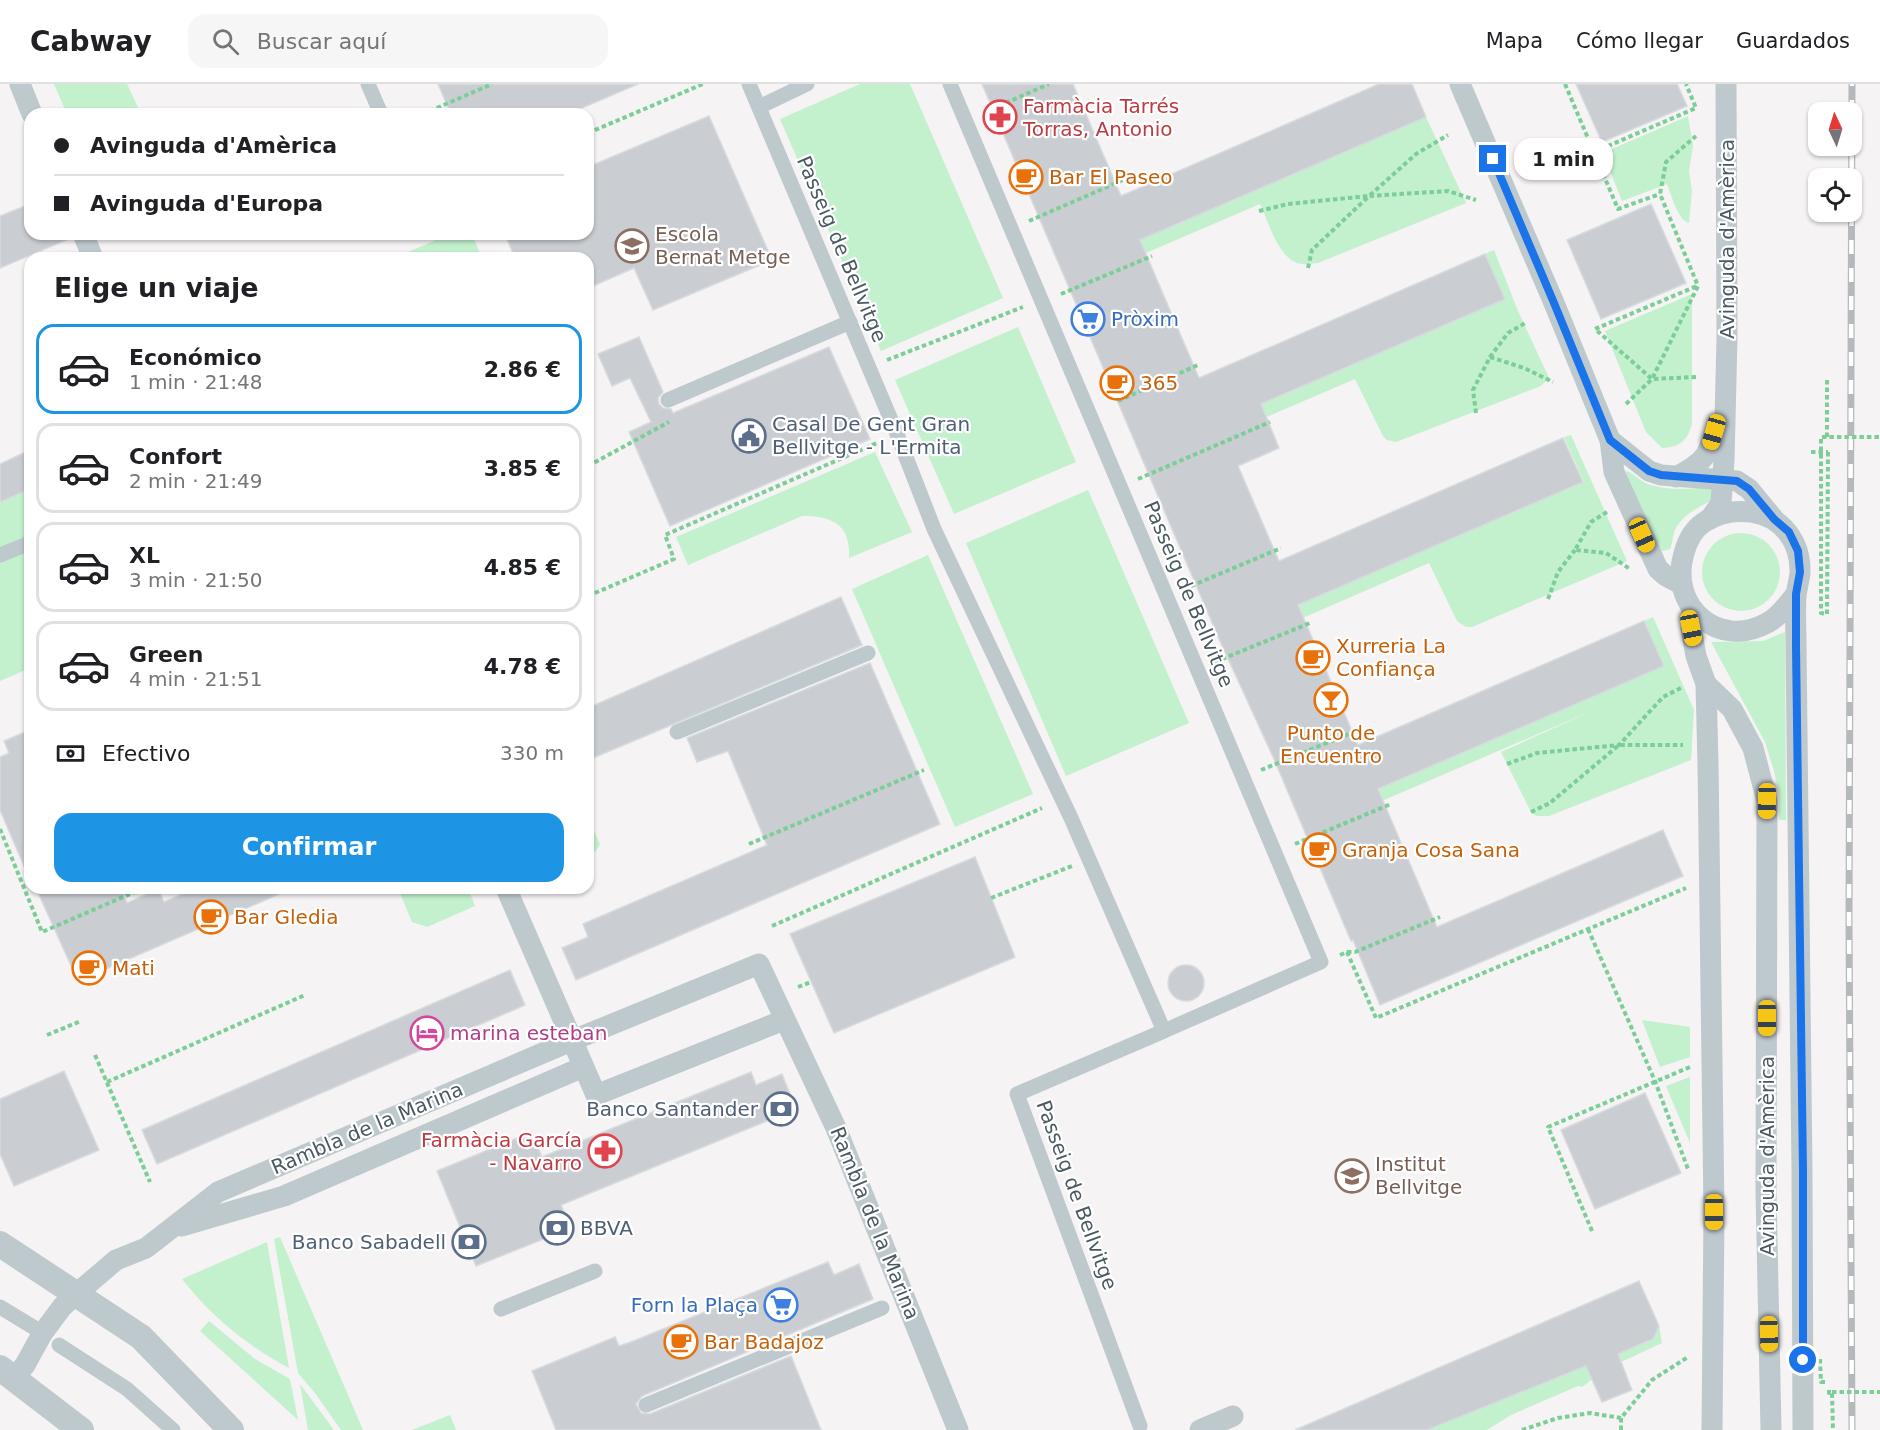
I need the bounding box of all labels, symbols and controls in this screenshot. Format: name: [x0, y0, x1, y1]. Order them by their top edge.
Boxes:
search box: [188, 14, 608, 68]
text: Cabway: [30, 25, 152, 58]
icon: search: [209, 25, 242, 58]
text: Buscar aquí: [257, 29, 386, 54]
text: Mapa: [1486, 29, 1543, 53]
text: Cómo llegar: [1576, 29, 1703, 53]
text: Guardados: [1736, 29, 1850, 53]
place label: Farmàcia Tarrés Torras, Antonio: [1022, 94, 1179, 141]
pharmacy icon: Farmàcia Tarrés Torras, Antonio: [982, 99, 1018, 135]
north arrow: [1808, 102, 1862, 156]
map controls: [1808, 102, 1862, 222]
text: Avinguda d'Amèrica: [90, 133, 337, 158]
callout: 1 min: [1514, 138, 1613, 180]
street label: Avinguda d'Amèrica: [1715, 139, 1739, 339]
route end: [1479, 145, 1506, 172]
text: 1 min: [1532, 147, 1595, 171]
street label: Passeig de Bellvitge: [792, 152, 892, 346]
cafe icon: Bar El Paseo: [1008, 159, 1044, 195]
place label: Bar El Paseo: [1049, 165, 1173, 189]
button: locate: [1808, 168, 1862, 222]
text: Avinguda d'Europa: [90, 191, 323, 216]
place label: Escola Bernat Metge: [655, 222, 790, 269]
school or university icon: Escola Bernat Metge: [614, 228, 650, 264]
text: Elige un viaje: [54, 272, 258, 303]
supermarket icon: Pròxim: [1070, 301, 1106, 337]
place label: Pròxim: [1111, 307, 1179, 331]
icon: car: [57, 342, 111, 396]
text: Económico: [129, 345, 262, 370]
text: 2.86 €: [484, 357, 561, 382]
cafe icon: 365: [1099, 365, 1135, 401]
text: 1 min · 21:48: [129, 370, 263, 394]
place label: 365: [1140, 371, 1178, 395]
place label: Casal De Gent Gran Bellvitge - L'Ermita: [772, 412, 970, 459]
car: [1700, 412, 1728, 452]
public building icon: Casal De Gent Gran Bellvitge - L'Ermita: [731, 418, 767, 454]
icon: car: [57, 441, 111, 495]
text: Confort: [129, 444, 222, 469]
text: 3.85 €: [484, 456, 561, 481]
text: 2 min · 21:49: [129, 469, 263, 493]
street label: Passeig de Bellvitge: [1139, 497, 1239, 691]
car: [1626, 515, 1658, 555]
icon: car: [57, 540, 111, 594]
text: XL: [129, 543, 160, 568]
text: 4.85 €: [484, 555, 561, 580]
text: 3 min · 21:50: [129, 568, 263, 592]
car: [1679, 609, 1703, 647]
place label: Xurreria La Confiança: [1336, 634, 1446, 681]
icon: car: [57, 639, 111, 693]
cafe icon: Xurreria La Confiança: [1295, 640, 1331, 676]
text: Green: [129, 642, 203, 667]
text: 4.78 €: [484, 654, 561, 679]
text: 4 min · 21:51: [129, 667, 263, 691]
bar icon: Punto de Encuentro: [1313, 682, 1349, 718]
place label: Punto de Encuentro: [1280, 721, 1382, 768]
icon: cash: [54, 737, 87, 770]
text: Efectivo: [102, 741, 191, 766]
text: 330 m: [500, 741, 564, 765]
car: [1758, 783, 1776, 819]
button: Confirmar: [54, 813, 564, 882]
cafe icon: Granja Cosa Sana: [1301, 832, 1337, 868]
place label: Granja Cosa Sana: [1342, 838, 1520, 862]
cafe icon: Bar Gledia: [193, 899, 229, 935]
place label: Bar Gledia: [234, 905, 338, 929]
cafe icon: Mati: [71, 950, 107, 986]
place label: Mati: [112, 956, 155, 980]
car: [1758, 1000, 1776, 1036]
hotel icon: marina esteban: [409, 1015, 445, 1051]
place label: marina esteban: [450, 1021, 607, 1045]
street label: Avinguda d'Amèrica: [1755, 1056, 1779, 1256]
street label: Rambla de la Marina: [268, 1077, 466, 1179]
bank icon: Banco Santander: [763, 1091, 799, 1127]
place label: Banco Santander: [586, 1097, 759, 1121]
street label: Passeig de Bellvitge: [1032, 1097, 1122, 1293]
street label: Rambla de la Marina: [825, 1123, 925, 1323]
place label: Farmàcia García - Navarro: [421, 1128, 582, 1175]
pharmacy icon: Farmàcia García - Navarro: [587, 1133, 623, 1169]
place label: Institut Bellvitge: [1375, 1152, 1462, 1199]
school or university icon: Institut Bellvitge: [1334, 1158, 1370, 1194]
car: [1705, 1194, 1723, 1230]
bank icon: BBVA: [539, 1210, 575, 1246]
place label: BBVA: [580, 1216, 633, 1240]
bank icon: Banco Sabadell: [451, 1224, 487, 1260]
place label: Banco Sabadell: [292, 1230, 446, 1254]
supermarket icon: Forn la Plaça: [763, 1287, 799, 1323]
place label: Forn la Plaça: [631, 1293, 758, 1317]
car: [1760, 1316, 1778, 1352]
cafe icon: Bar Badajoz: [663, 1324, 699, 1360]
place label: Bar Badajoz: [704, 1330, 824, 1354]
route start: [1789, 1346, 1816, 1373]

